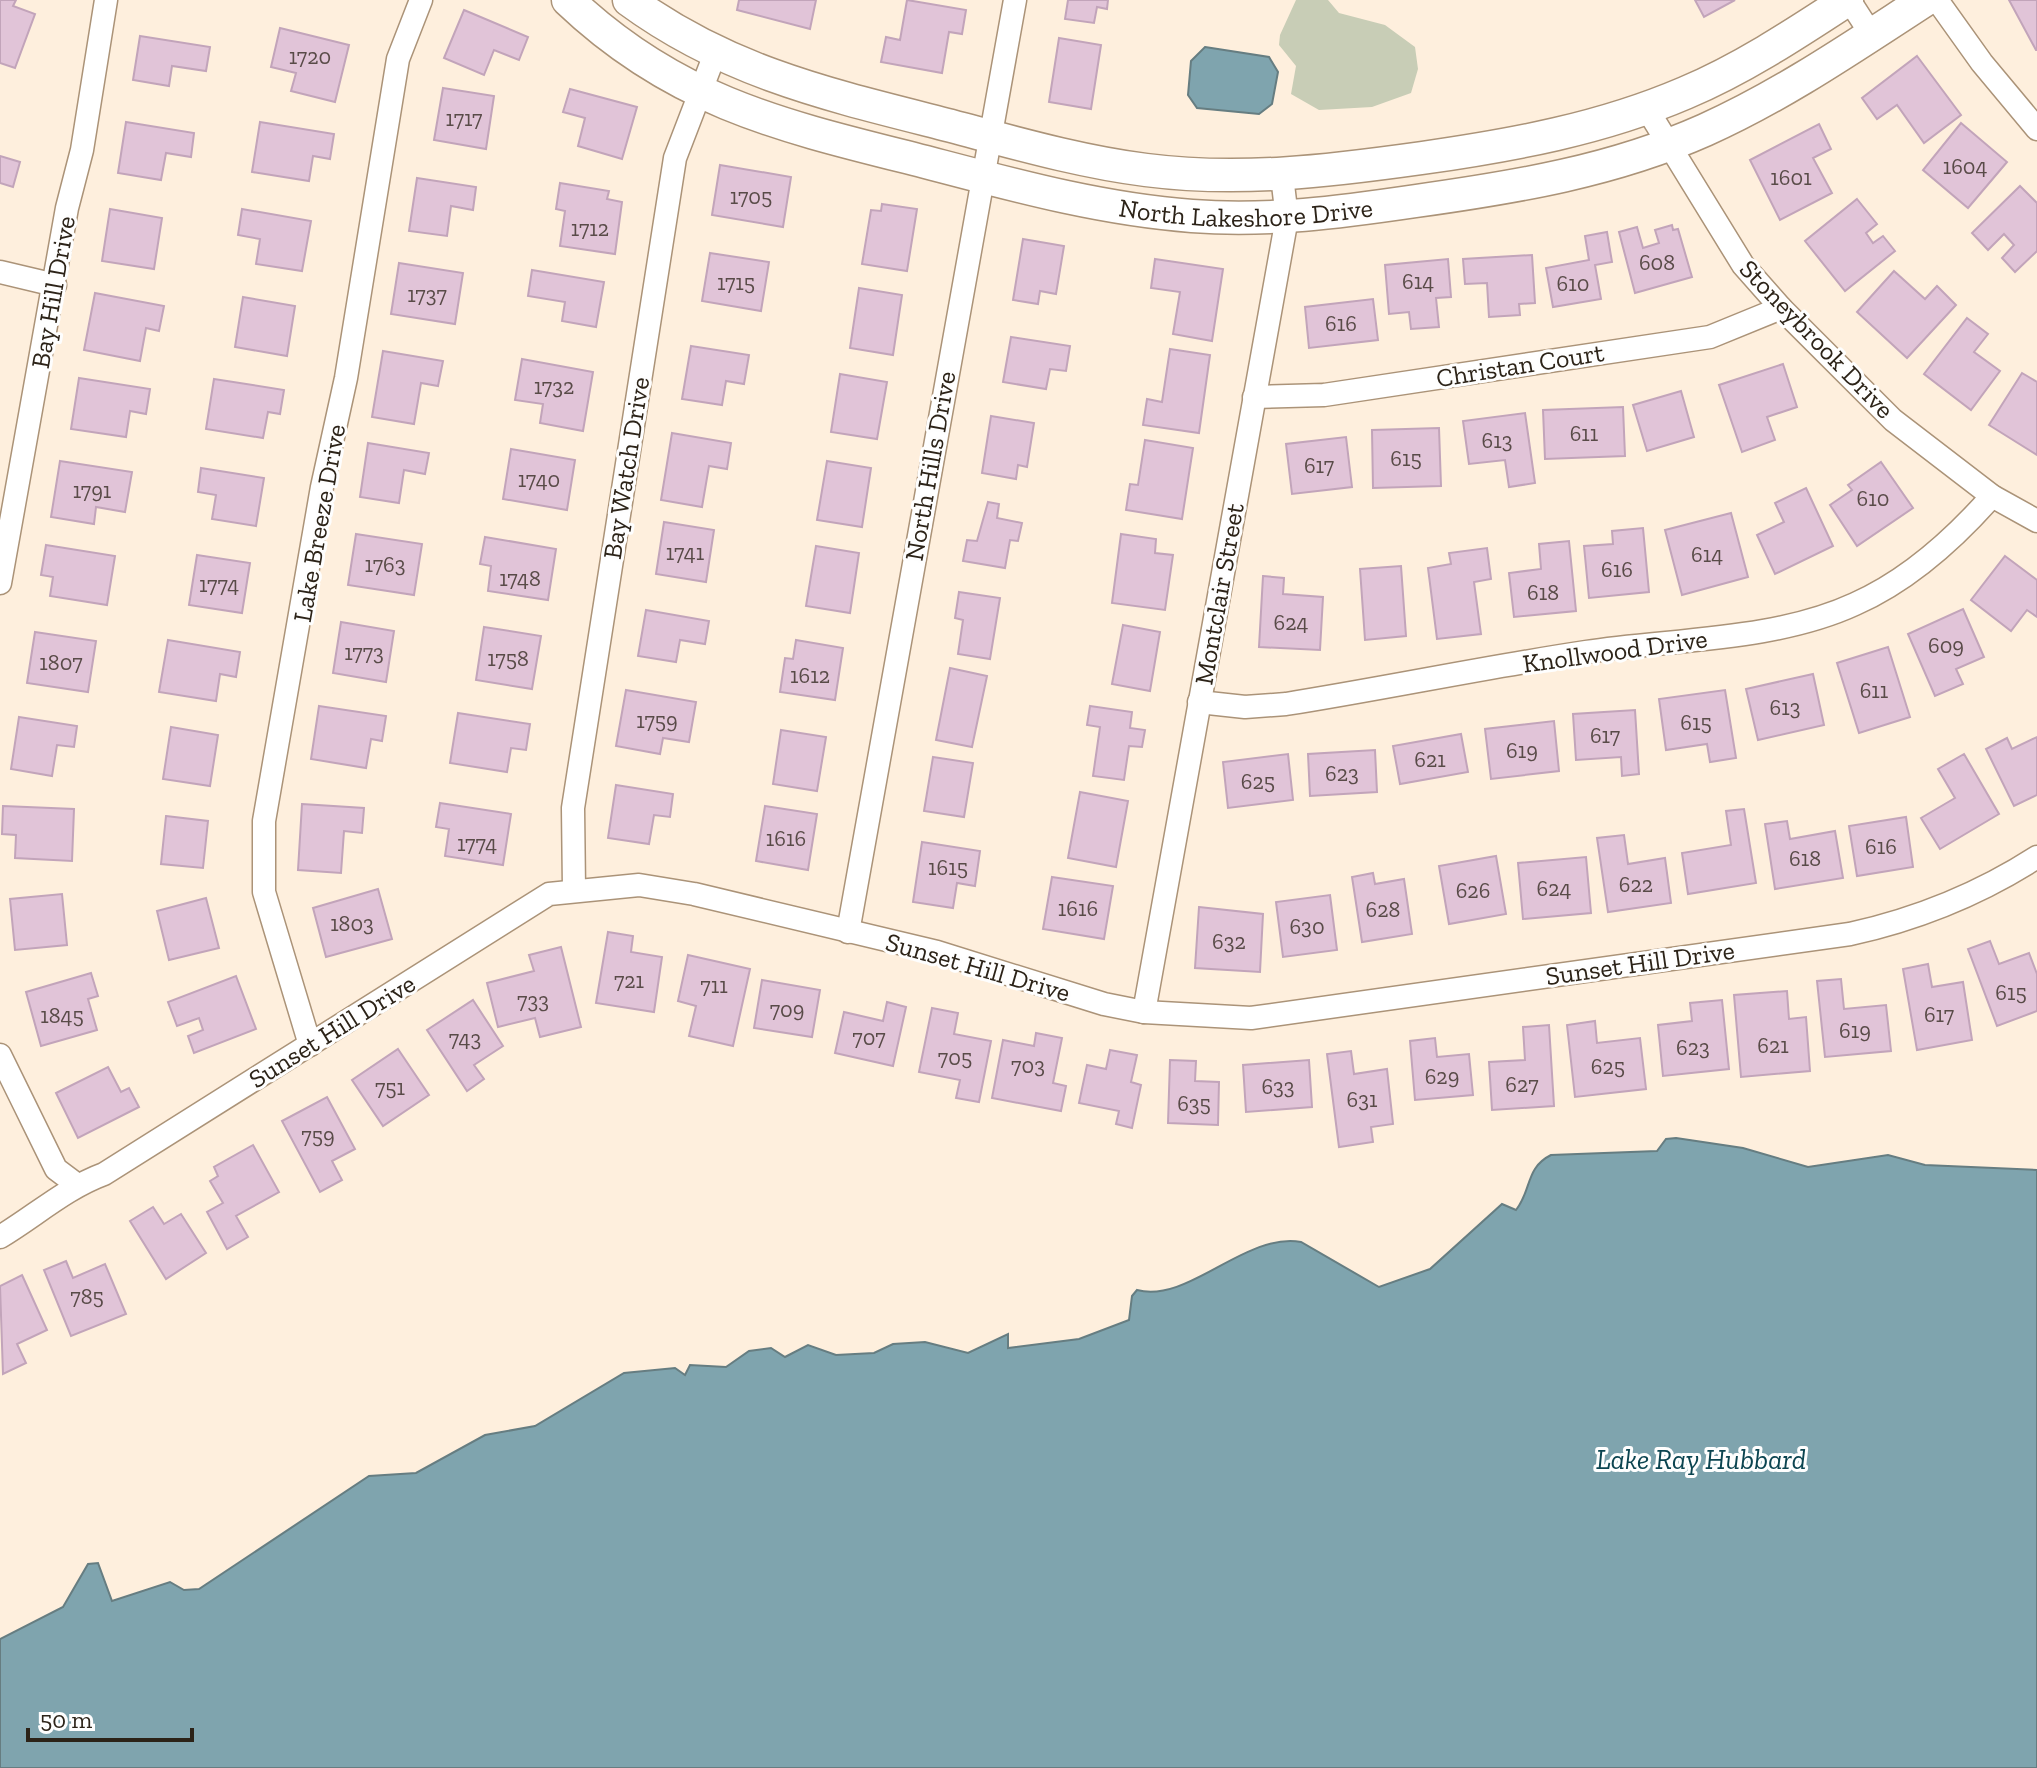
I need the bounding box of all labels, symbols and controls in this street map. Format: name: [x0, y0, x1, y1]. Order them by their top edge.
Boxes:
house number: 1720: [289, 43, 331, 70]
house number: 1717: [446, 105, 483, 132]
house number: 1604: [1943, 153, 1987, 180]
house number: 1601: [1770, 164, 1812, 191]
house number: 1705: [730, 183, 772, 210]
street label: North Lakeshore Drive: [1117, 191, 1374, 234]
street label: Bay Hill Drive: [24, 213, 82, 371]
house number: 1712: [571, 215, 609, 242]
house number: 608: [1639, 249, 1675, 276]
street label: Stoneybrook Drive: [1733, 253, 1901, 425]
house number: 614: [1402, 268, 1434, 295]
house number: 1715: [717, 269, 755, 296]
house number: 610: [1557, 270, 1589, 297]
house number: 1737: [407, 281, 447, 308]
house number: 616: [1325, 310, 1357, 337]
street label: Christan Court: [1434, 336, 1606, 394]
street label: North Hills Drive: [898, 369, 962, 563]
house number: 1732: [534, 373, 574, 400]
street label: Bay Watch Drive: [596, 375, 656, 561]
house number: 611: [1570, 420, 1599, 447]
street label: Lake Breeze Drive: [286, 422, 352, 624]
house number: 613: [1482, 427, 1512, 454]
house number: 615: [1390, 445, 1422, 472]
house number: 617: [1304, 452, 1335, 479]
house number: 1740: [518, 466, 560, 493]
house number: 1791: [73, 477, 112, 504]
house number: 610: [1857, 485, 1889, 512]
street label: Montclair Street: [1187, 500, 1251, 687]
house number: 1741: [666, 539, 705, 566]
house number: 614: [1691, 541, 1723, 568]
house number: 1763: [365, 551, 405, 578]
house number: 616: [1601, 556, 1633, 583]
house number: 1748: [499, 565, 541, 592]
house number: 1774: [199, 571, 239, 598]
house number: 618: [1527, 579, 1559, 606]
house number: 624: [1274, 609, 1309, 636]
street label: Knollwood Drive: [1521, 622, 1709, 680]
house number: 609: [1928, 632, 1964, 659]
house number: 1773: [344, 639, 384, 666]
house number: 1758: [487, 645, 529, 672]
house number: 1807: [39, 649, 83, 676]
house number: 1612: [790, 662, 830, 689]
house number: 611: [1860, 677, 1889, 704]
house number: 613: [1770, 694, 1800, 721]
house number: 1759: [636, 707, 678, 734]
house number: 615: [1680, 709, 1712, 736]
house number: 617: [1590, 722, 1621, 749]
house number: 619: [1506, 737, 1538, 764]
house number: 621: [1414, 746, 1446, 773]
house number: 623: [1325, 760, 1359, 787]
house number: 625: [1241, 768, 1275, 795]
house number: 1616: [766, 825, 806, 852]
house number: 1774: [457, 830, 497, 857]
house number: 616: [1865, 833, 1897, 860]
house number: 618: [1789, 845, 1821, 872]
house number: 1615: [928, 854, 968, 881]
house number: 622: [1619, 871, 1653, 898]
house number: 624: [1537, 875, 1572, 902]
house number: 626: [1456, 877, 1490, 904]
house number: 1616: [1058, 895, 1098, 922]
house number: 628: [1366, 896, 1400, 923]
house number: 1803: [330, 910, 374, 937]
house number: 630: [1289, 913, 1325, 940]
street label: Sunset Hill Drive: [882, 925, 1074, 1009]
house number: 632: [1212, 928, 1246, 955]
street label: Sunset Hill Drive: [1544, 934, 1736, 992]
street label: Sunset Hill Drive: [243, 967, 421, 1095]
house number: 721: [614, 967, 645, 994]
house number: 711: [700, 972, 728, 999]
house number: 615: [1995, 979, 2027, 1006]
house number: 733: [517, 987, 549, 1014]
house number: 709: [770, 996, 804, 1023]
house number: 617: [1924, 1001, 1955, 1028]
house number: 1845: [40, 1002, 84, 1029]
house number: 619: [1839, 1017, 1871, 1044]
house number: 707: [852, 1024, 886, 1051]
house number: 743: [449, 1025, 481, 1052]
house number: 621: [1757, 1032, 1789, 1059]
house number: 623: [1676, 1034, 1710, 1061]
house number: 705: [938, 1044, 972, 1071]
house number: 703: [1011, 1052, 1045, 1079]
house number: 625: [1591, 1053, 1625, 1080]
house number: 629: [1425, 1063, 1459, 1090]
house number: 627: [1505, 1071, 1539, 1098]
house number: 633: [1261, 1073, 1295, 1100]
house number: 751: [375, 1074, 406, 1101]
house number: 631: [1347, 1086, 1378, 1113]
house number: 635: [1177, 1090, 1211, 1117]
house number: 759: [301, 1122, 335, 1149]
house number: 785: [70, 1283, 104, 1310]
water label: Lake Ray Hubbard: [1596, 1443, 1806, 1476]
scale bar: [28, 1692, 192, 1742]
text: 50 m: [40, 1705, 93, 1734]

